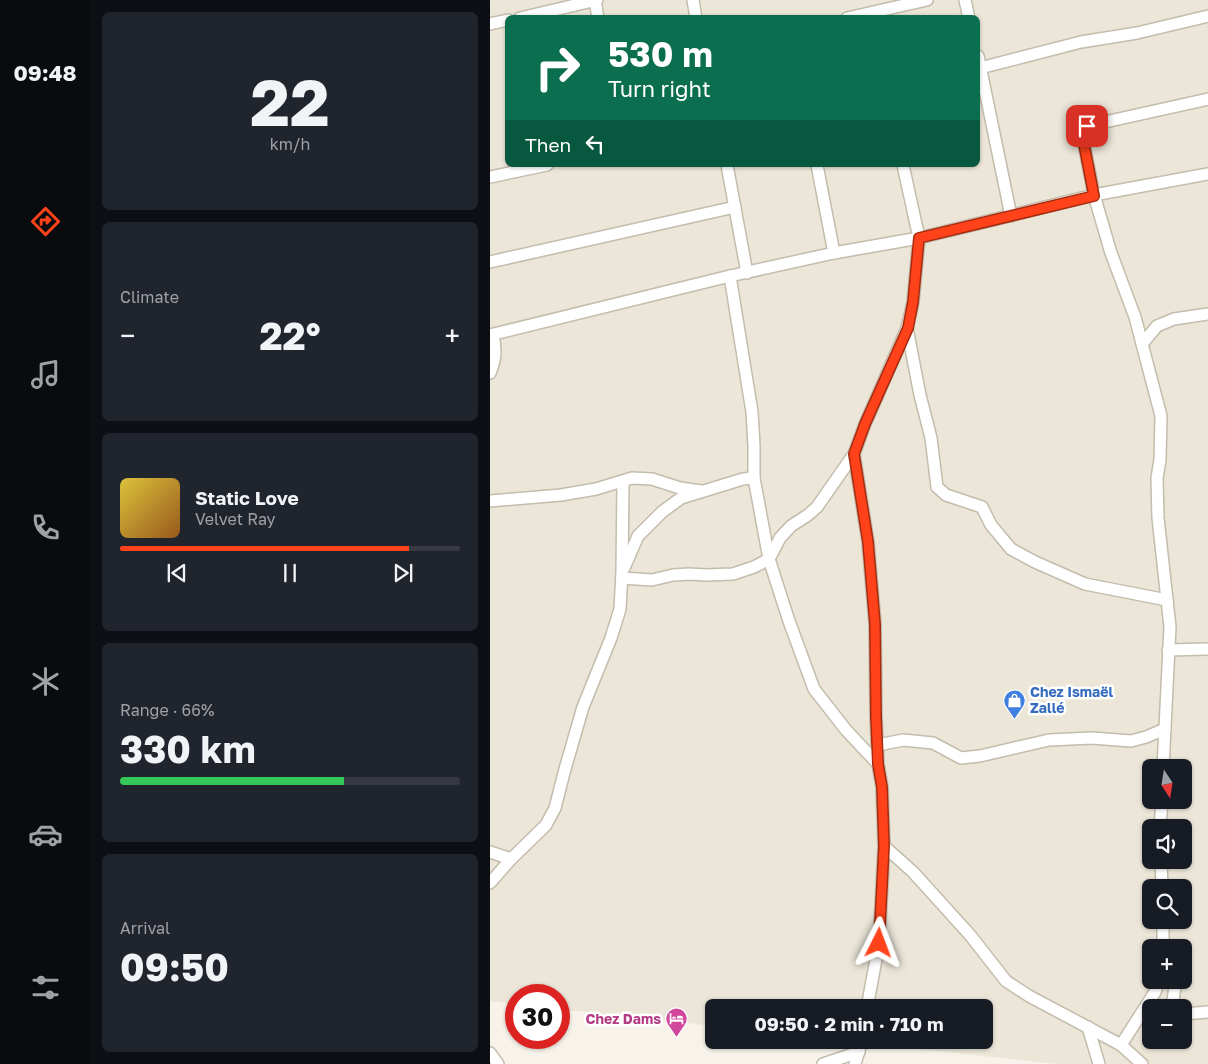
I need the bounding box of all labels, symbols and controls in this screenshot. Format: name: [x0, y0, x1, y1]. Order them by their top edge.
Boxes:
text: 530 m: [608, 33, 713, 75]
icon: right: [525, 35, 590, 100]
text: 09:48: [13, 59, 77, 86]
text: 22: [250, 62, 330, 140]
text: Turn right: [608, 75, 711, 102]
pin: [1066, 105, 1108, 147]
icon: arrive: [1073, 112, 1101, 140]
icon: left: [581, 130, 609, 158]
text: Then: [525, 133, 571, 156]
text: km/h: [270, 134, 310, 154]
icon: directions: [28, 204, 63, 239]
text: Climate: [120, 287, 179, 307]
text: 22°: [259, 313, 321, 358]
text: −: [120, 319, 135, 352]
text: +: [445, 319, 460, 352]
icon: music: [28, 357, 63, 392]
text: Static Love: [195, 486, 299, 509]
text: Velvet Ray: [195, 509, 276, 529]
icon: phone: [28, 510, 63, 545]
icon: previous: [163, 559, 191, 587]
icon: pause: [276, 559, 304, 587]
icon: next: [389, 559, 417, 587]
icon: climate: [28, 664, 63, 699]
place label: Chez Ismaël Zallé: [1030, 683, 1113, 716]
shop icon: Chez Ismaël Zallé: [1002, 688, 1026, 719]
text: Range · 66%: [120, 700, 214, 720]
text: 330 km: [120, 726, 256, 771]
north arrow: [1142, 759, 1192, 809]
map controls: [1142, 759, 1192, 1049]
icon: car: [28, 817, 63, 852]
button: sound: [1142, 819, 1192, 869]
button: search: [1142, 879, 1192, 929]
position arrow: [852, 916, 904, 968]
text: Arrival: [120, 918, 170, 938]
button: +: [1142, 939, 1192, 989]
text: 09:50: [120, 944, 229, 989]
icon: filters: [28, 970, 63, 1005]
speed limit sign: 30: [505, 984, 570, 1049]
button: −: [1142, 999, 1192, 1049]
hotel icon: Chez Dams: [665, 1007, 689, 1038]
place label: Chez Dams: [586, 1010, 661, 1027]
text: 09:50 · 2 min · 710 m: [754, 1012, 944, 1035]

